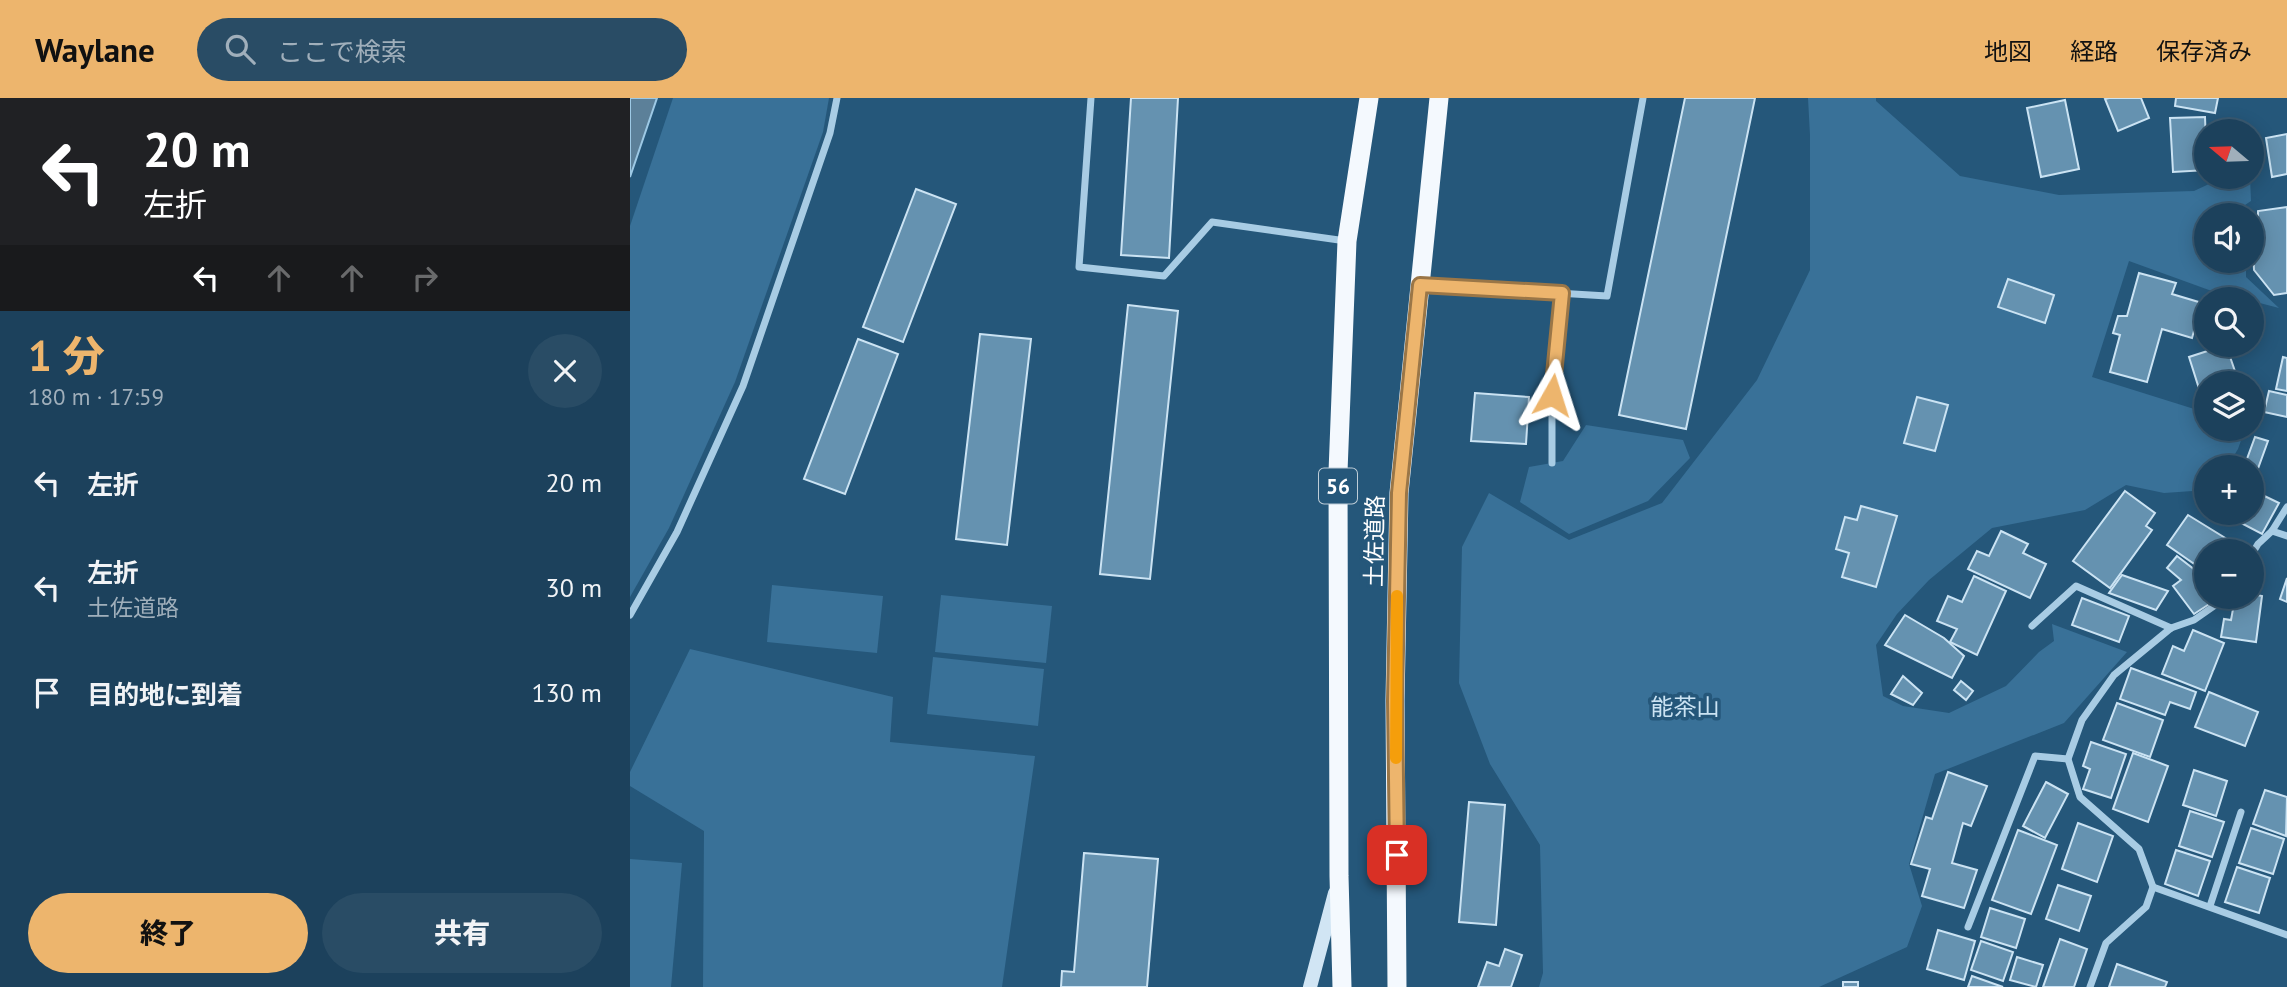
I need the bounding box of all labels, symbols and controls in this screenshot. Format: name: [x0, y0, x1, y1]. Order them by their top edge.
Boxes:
search box: [197, 18, 687, 81]
text: Waylane: [35, 28, 155, 71]
icon: search: [221, 30, 259, 68]
text: ここで検索: [277, 35, 407, 68]
text: 地図: [1984, 36, 2032, 67]
text: 経路: [2070, 36, 2118, 67]
text: 保存済み: [2156, 36, 2252, 67]
text: 20 m: [143, 117, 250, 181]
north arrow: [2194, 119, 2264, 189]
map controls: [2194, 119, 2264, 609]
icon: left: [28, 126, 119, 217]
text: 左折: [143, 183, 207, 225]
button: sound: [2194, 203, 2264, 273]
icon: left: [187, 259, 225, 297]
icon: ahead: [260, 259, 298, 297]
icon: ahead: [333, 259, 371, 297]
icon: right: [406, 259, 444, 297]
button: search: [2194, 287, 2264, 357]
text: 1 分: [28, 328, 104, 383]
button: close: [528, 334, 602, 408]
position arrow: [1515, 358, 1589, 432]
button: layers: [2194, 371, 2264, 441]
text: 180 m · 17:59: [28, 382, 164, 411]
button: +: [2194, 455, 2264, 525]
icon: left: [28, 464, 66, 502]
text: 20 m: [546, 466, 602, 499]
text: 左折: [87, 468, 139, 501]
road number: 56: [1319, 468, 1357, 504]
street label: 土佐道路: [1359, 495, 1389, 587]
button: −: [2194, 539, 2264, 609]
text: 左折: [87, 556, 139, 589]
icon: left: [28, 569, 66, 607]
text: 30 m: [546, 571, 602, 604]
text: 土佐道路: [87, 593, 179, 622]
icon: arrive: [28, 674, 66, 712]
text: 130 m: [531, 676, 602, 709]
text: 目的地に到着: [87, 678, 243, 711]
park label: 能茶山: [1651, 692, 1720, 721]
pin: [1367, 825, 1427, 885]
icon: arrive: [1378, 836, 1416, 874]
button: 終了: [28, 893, 308, 973]
button: 共有: [322, 893, 602, 973]

